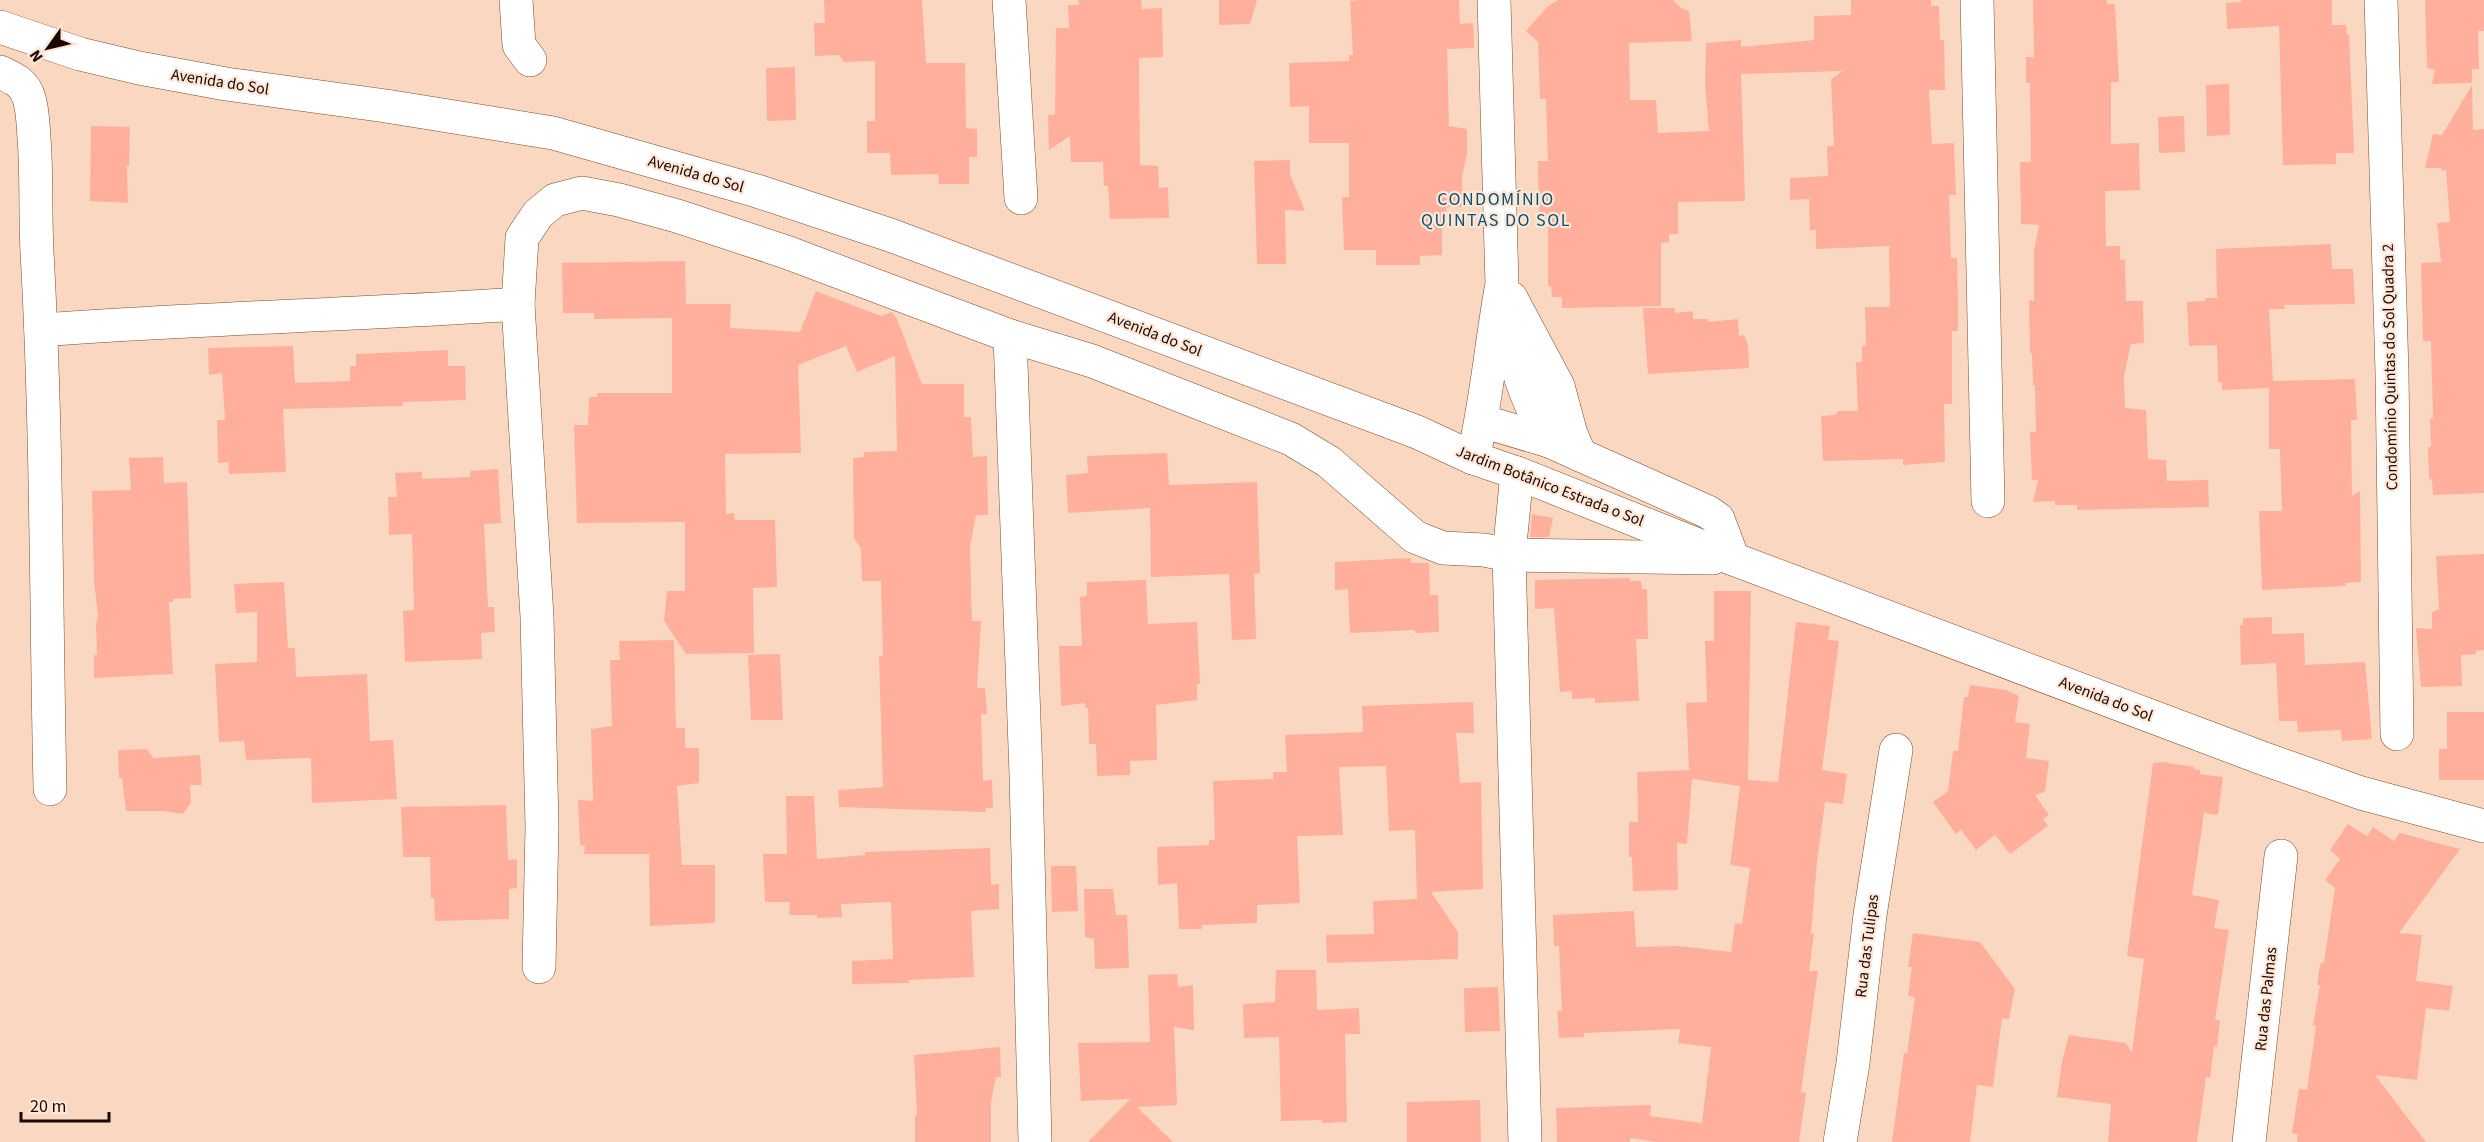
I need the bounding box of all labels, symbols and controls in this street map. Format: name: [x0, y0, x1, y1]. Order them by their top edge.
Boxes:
north arrow: [18, 18, 78, 78]
text: N: [24, 45, 48, 66]
street label: Avenida do Sol: [169, 63, 271, 101]
street label: Avenida do Sol: [645, 150, 747, 198]
district label: CONDOMÍNIO QUINTAS DO SOL: [1421, 187, 1571, 233]
street label: Condomínio Quintas do Sol Quadra 2: [2377, 243, 2403, 491]
street label: Avenida do Sol: [1105, 306, 1205, 362]
street label: Jardim Botânico Estrada o Sol: [1453, 440, 1647, 532]
street label: Avenida do Sol: [2056, 671, 2156, 727]
street label: Rua das Tulipas: [1850, 893, 1884, 999]
street label: Rua das Palmas: [2250, 946, 2282, 1052]
scale bar: [21, 1085, 110, 1123]
text: 20 m: [30, 1094, 66, 1119]

